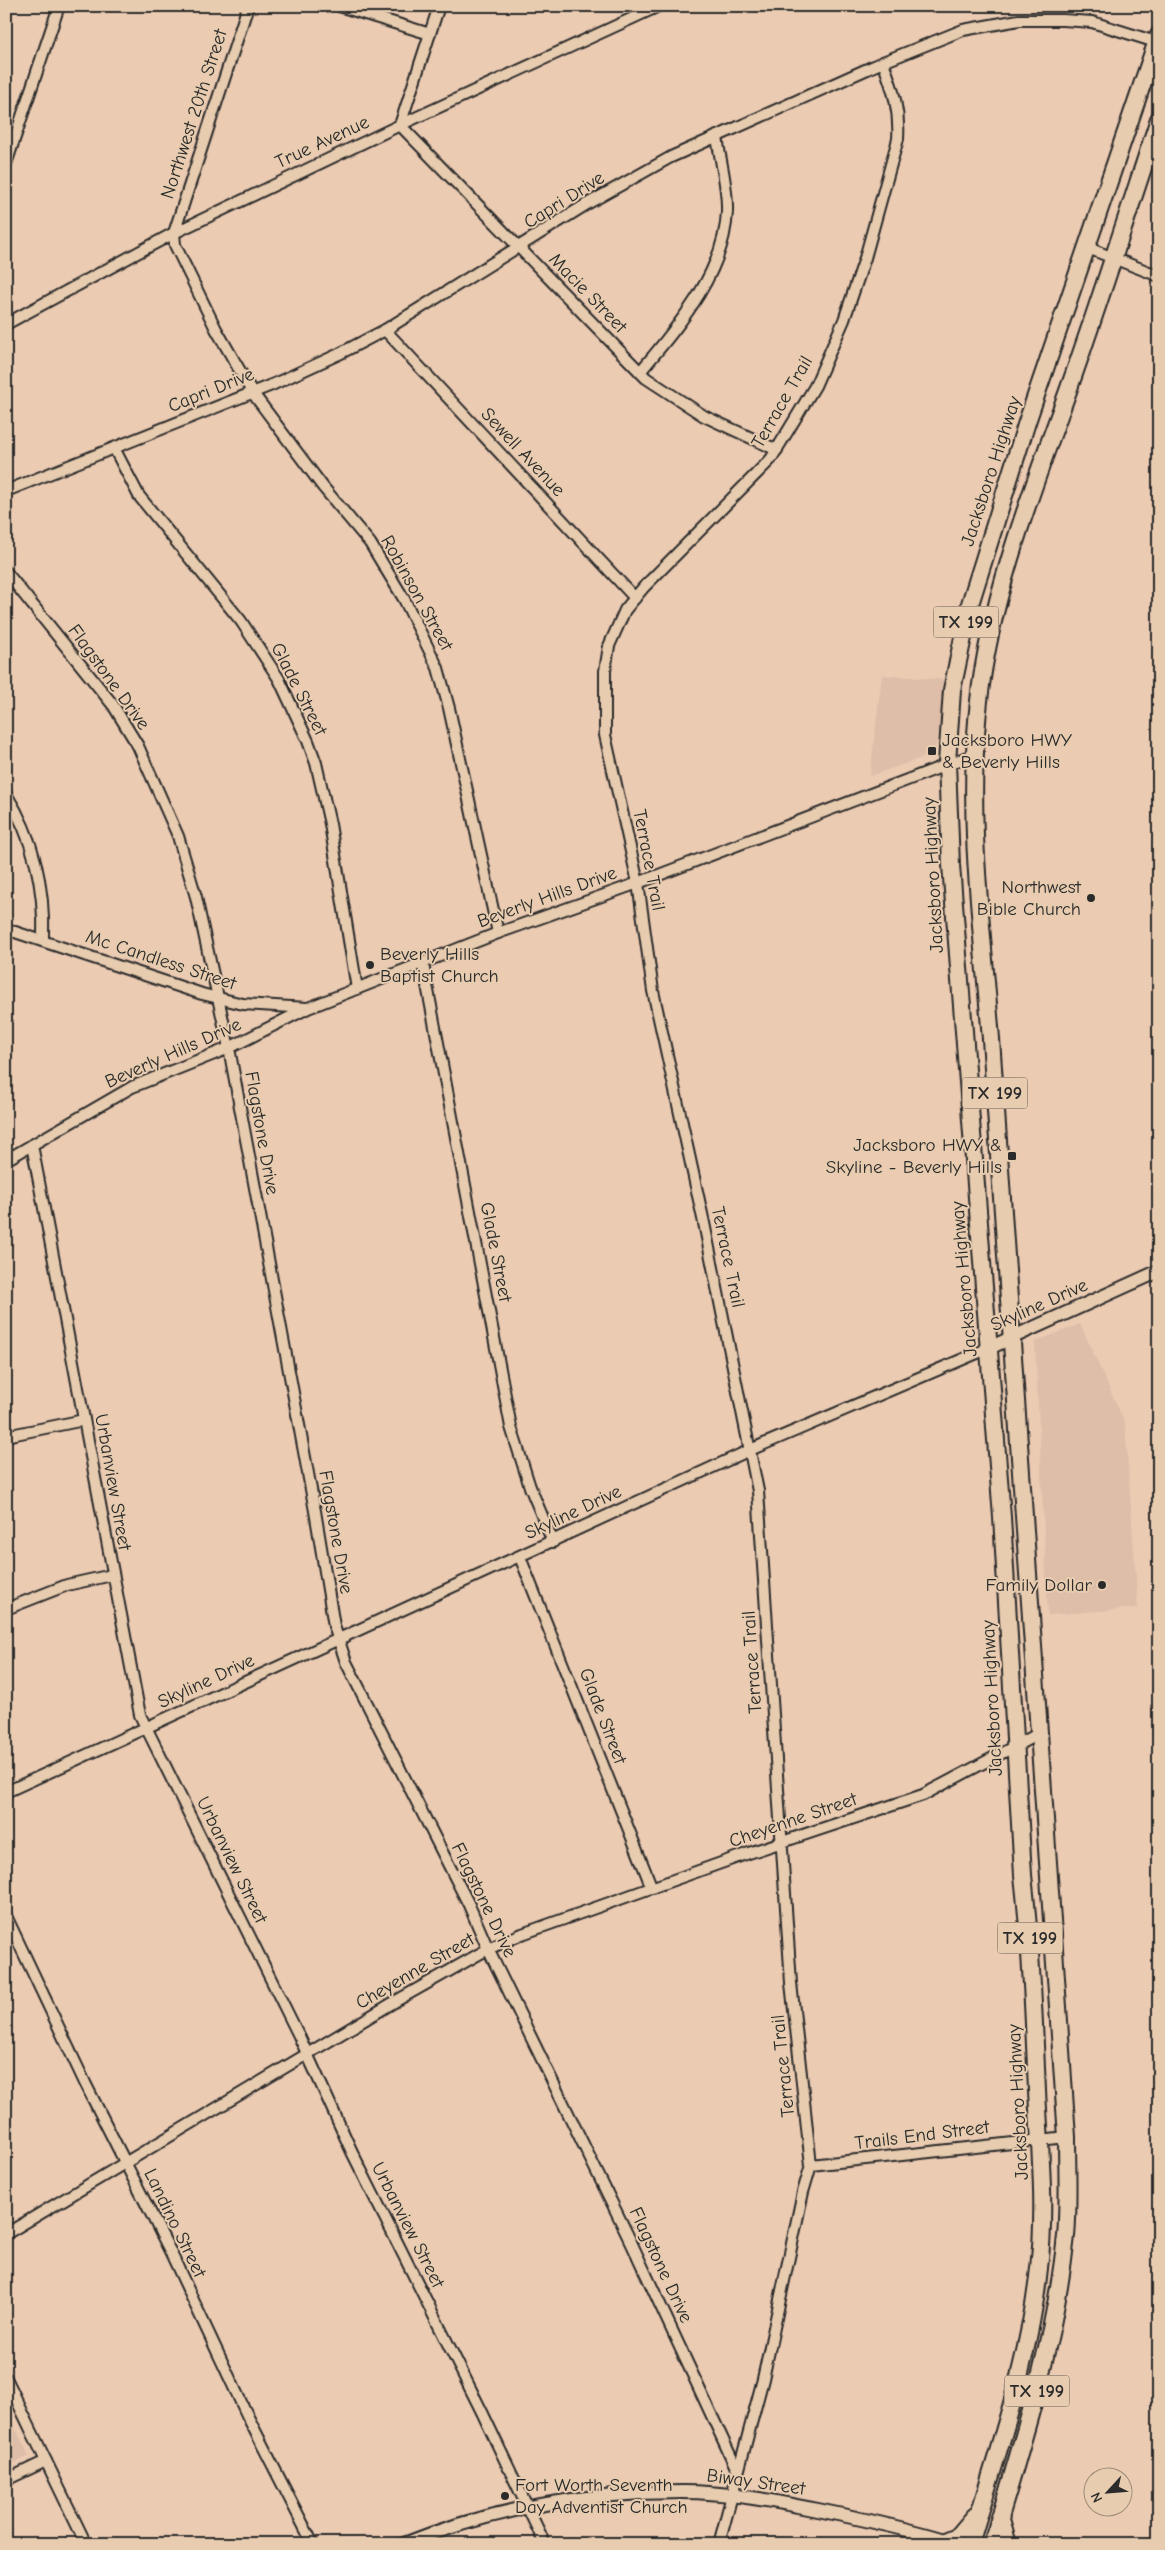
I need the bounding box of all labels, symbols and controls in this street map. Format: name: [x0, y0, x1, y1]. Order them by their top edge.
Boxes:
street label: Northwest 20th Street: [156, 26, 232, 202]
street label: True Avenue: [272, 111, 372, 173]
street label: Capri Drive: [520, 167, 608, 233]
street label: Macie Street: [544, 248, 632, 338]
street label: Terrace Trail: [747, 352, 817, 452]
street label: Capri Drive: [165, 363, 257, 417]
street label: Jacksboro Highway: [956, 393, 1026, 549]
street label: Sewell Avenue: [476, 403, 570, 501]
street label: Robinson Street: [376, 531, 458, 655]
road number: TX 199: [934, 606, 998, 638]
street label: Flagstone Drive: [63, 620, 155, 734]
street label: Glade Street: [266, 639, 332, 740]
place label: Jacksboro HWY & Beverly Hills: [942, 729, 1073, 773]
marker: Jacksboro HWY & Beverly Hills: [926, 745, 938, 757]
street label: Jacksboro Highway: [918, 796, 948, 954]
street label: Terrace Trail: [628, 807, 670, 913]
street label: Beverly Hills Drive: [474, 862, 620, 932]
place label: Northwest Bible Church: [977, 876, 1082, 920]
marker: Northwest Bible Church: [1085, 892, 1097, 904]
street label: Mc Candless Street: [83, 925, 240, 995]
place label: Beverly Hills Baptist Church: [380, 943, 499, 987]
marker: Beverly Hills Baptist Church: [364, 959, 376, 971]
street label: Beverly Hills Drive: [102, 1013, 244, 1093]
street label: Flagstone Drive: [240, 1069, 284, 1197]
road number: TX 199: [962, 1078, 1028, 1108]
place label: Jacksboro HWY & Skyline - Beverly Hills: [826, 1134, 1002, 1178]
marker: Jacksboro HWY & Skyline - Beverly Hills: [1006, 1150, 1018, 1162]
street label: Glade Street: [476, 1200, 517, 1304]
street label: Jacksboro Highway: [946, 1200, 982, 1358]
street label: Terrace Trail: [707, 1204, 749, 1310]
street label: Skyline Drive: [987, 1274, 1091, 1336]
street label: Urbanview Street: [90, 1412, 136, 1553]
street label: Flagstone Drive: [314, 1468, 358, 1596]
street label: Skyline Drive: [521, 1480, 625, 1544]
place label: Family Dollar: [986, 1574, 1092, 1596]
marker: Family Dollar: [1096, 1579, 1108, 1591]
street label: Terrace Trail: [737, 1610, 767, 1714]
street label: Jacksboro Highway: [977, 1619, 1007, 1777]
street label: Skyline Drive: [154, 1649, 258, 1713]
street label: Glade Street: [575, 1665, 632, 1768]
street label: Cheyenne Street: [726, 1788, 860, 1852]
street label: Urbanview Street: [192, 1793, 272, 1927]
street label: Flagstone Drive: [447, 1839, 521, 1961]
road number: TX 199: [998, 1922, 1062, 1954]
street label: Cheyenne Street: [352, 1928, 479, 2014]
street label: Terrace Trail: [767, 2014, 799, 2118]
street label: Jacksboro Highway: [1003, 2023, 1033, 2181]
street label: Trails End Street: [853, 2116, 991, 2154]
street label: Urbanview Street: [367, 2158, 449, 2292]
street label: Landino Street: [139, 2165, 211, 2282]
street label: Flagstone Drive: [625, 2204, 697, 2326]
road number: TX 199: [1004, 2376, 1070, 2406]
street label: Biway Street: [705, 2464, 807, 2500]
north arrow: [1082, 2468, 1132, 2518]
place label: Fort Worth Seventh Day Adventist Church: [515, 2474, 688, 2518]
marker: Fort Worth Seventh Day Adventist Church: [499, 2490, 511, 2502]
text: N: [1087, 2490, 1106, 2505]

